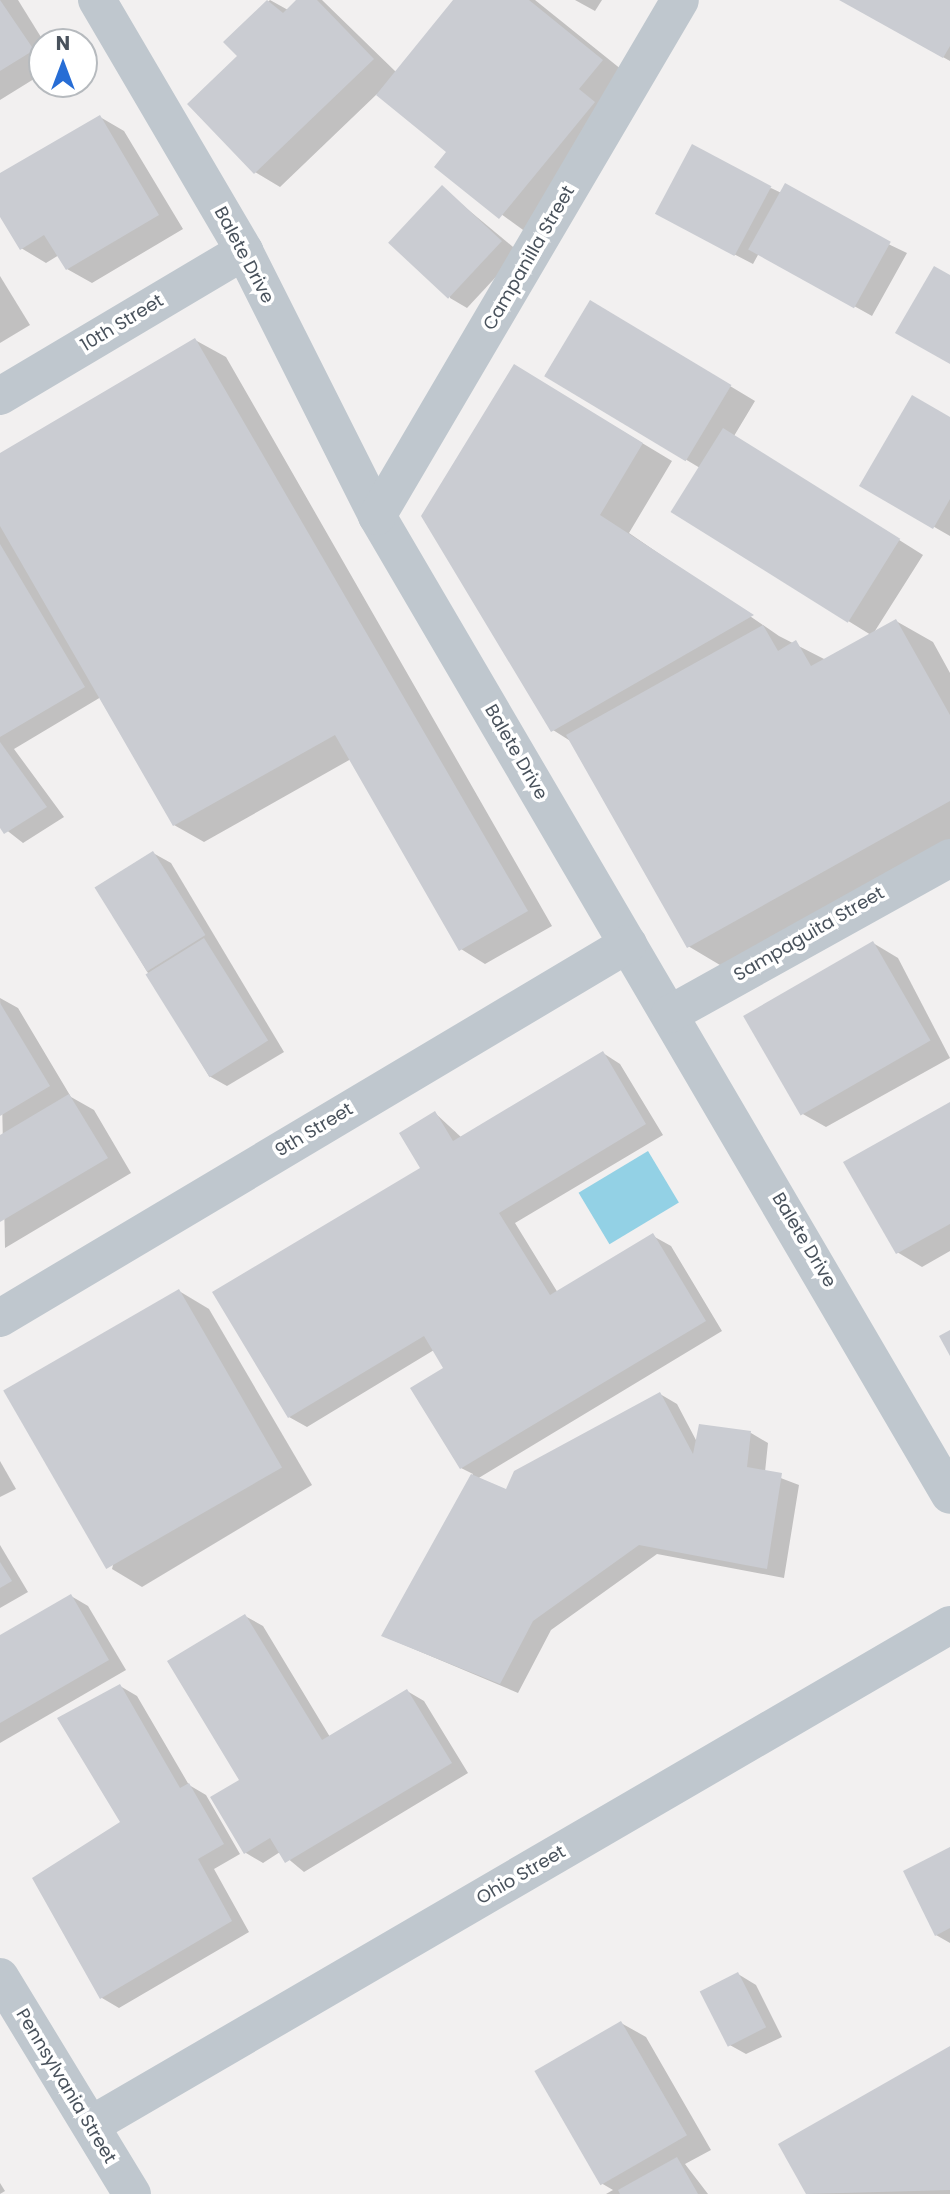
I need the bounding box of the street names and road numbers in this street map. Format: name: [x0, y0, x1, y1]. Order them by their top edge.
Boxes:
street label: Campanilla Street: [479, 182, 579, 334]
street label: Balete Drive: [209, 203, 279, 307]
street label: 10th Street: [77, 290, 167, 356]
street label: Balete Drive: [480, 701, 552, 803]
street label: Sampaguita Street: [730, 882, 888, 986]
street label: 9th Street: [271, 1098, 357, 1162]
street label: Balete Drive: [767, 1189, 841, 1291]
street label: Ohio Street: [473, 1841, 569, 1909]
street label: Pennsylvania Street: [11, 2005, 121, 2167]

